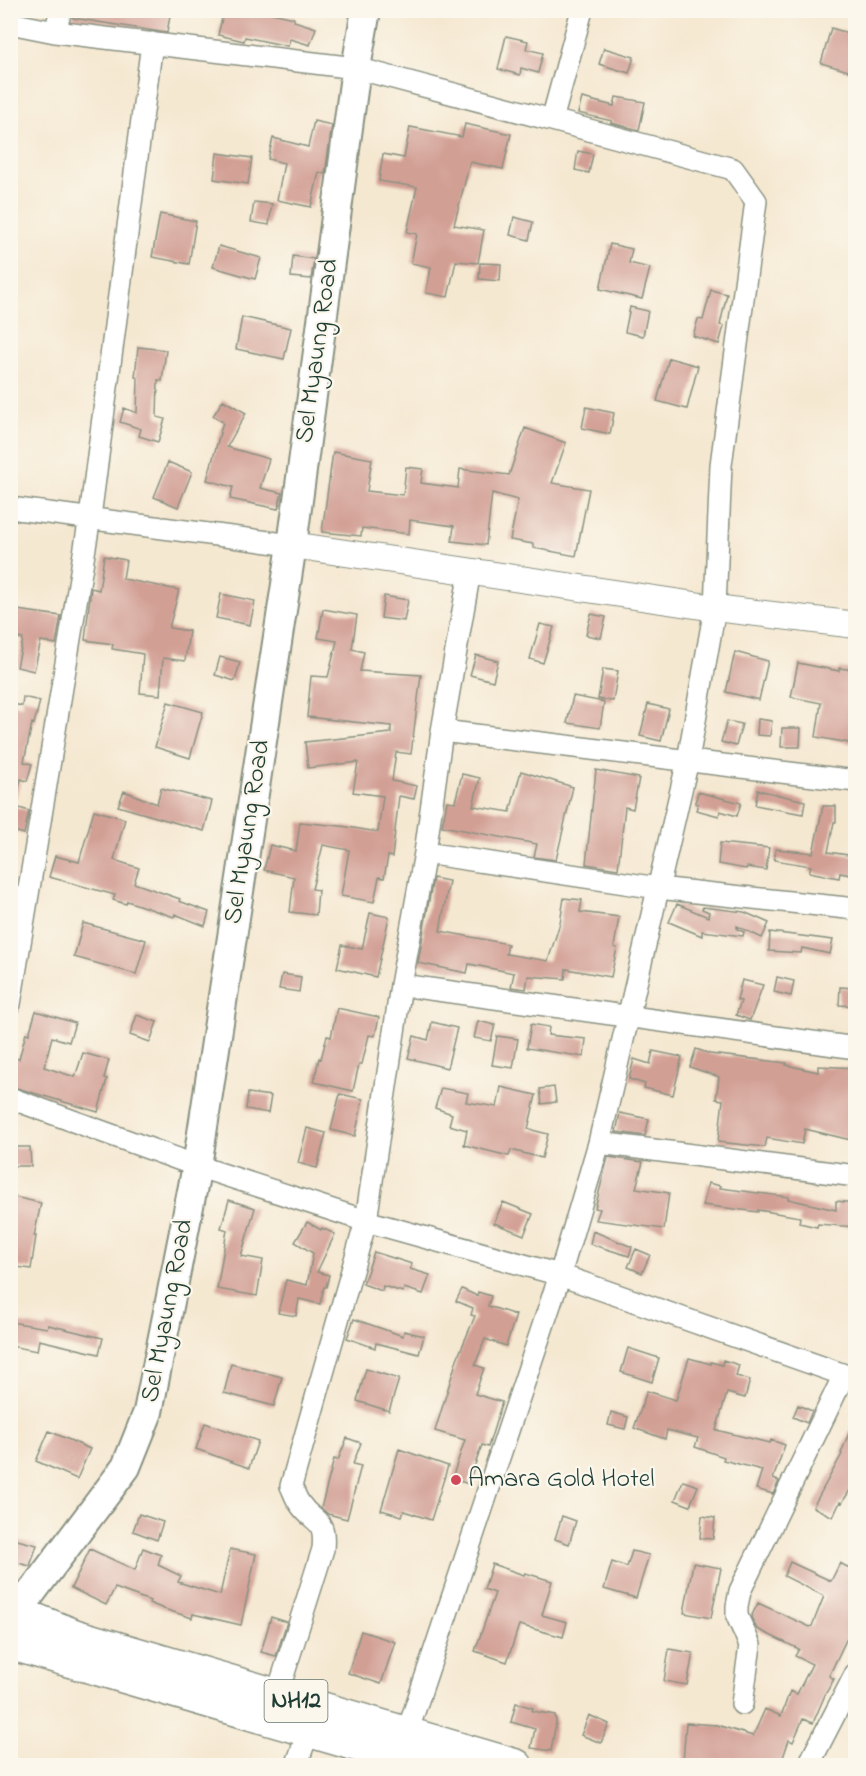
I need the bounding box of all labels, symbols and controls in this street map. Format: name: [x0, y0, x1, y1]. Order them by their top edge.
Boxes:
street label: Sel Myaung Road: [286, 256, 350, 446]
street label: Sel Myaung Road: [215, 737, 281, 927]
street label: Sel Myaung Road: [132, 1216, 204, 1406]
place label: Amara Gold Hotel: [468, 1461, 655, 1499]
marker: Amara Gold Hotel: [449, 1473, 463, 1487]
road number: NH12: [264, 1680, 328, 1722]

